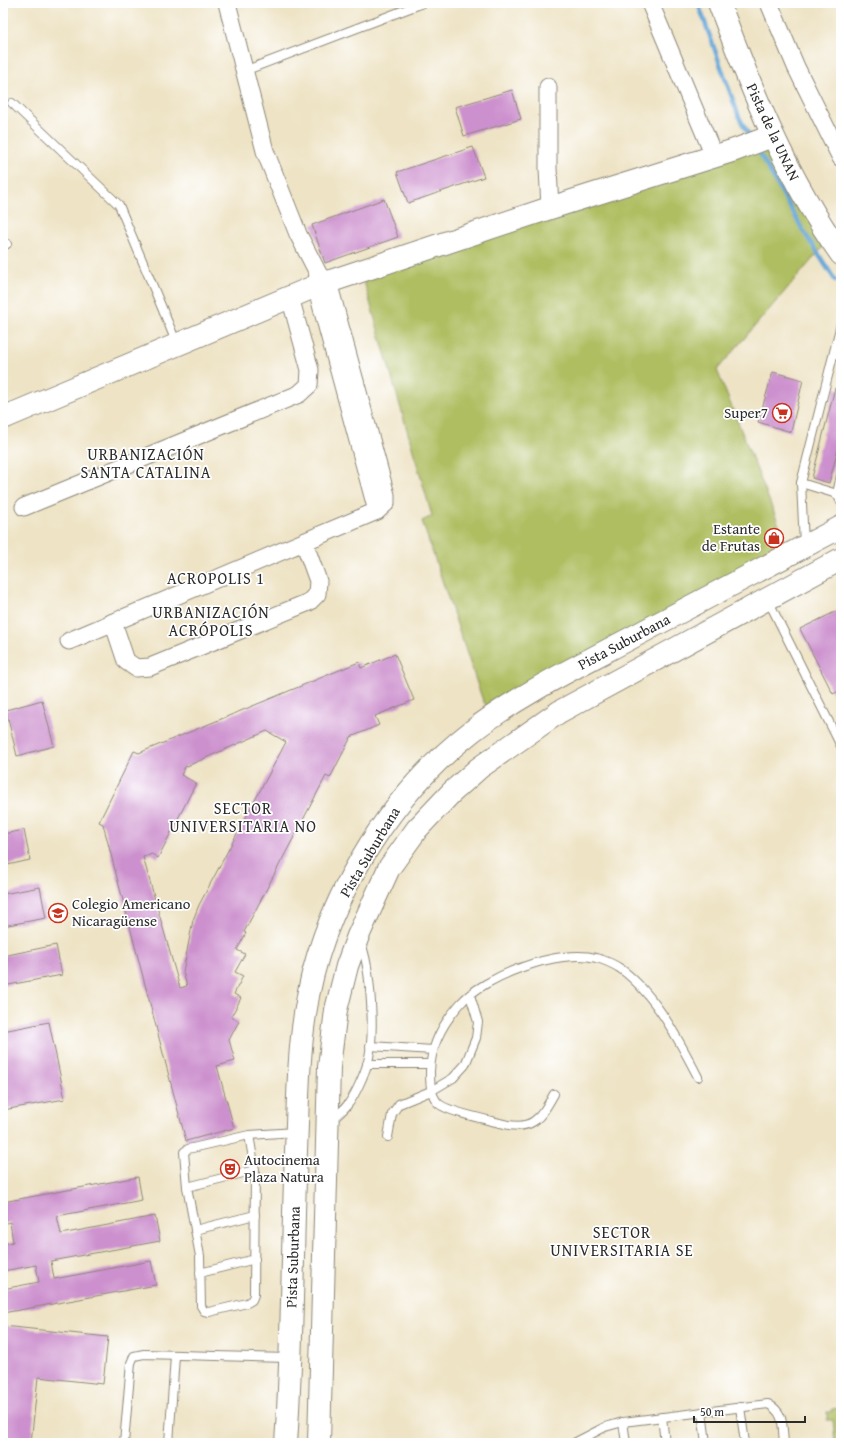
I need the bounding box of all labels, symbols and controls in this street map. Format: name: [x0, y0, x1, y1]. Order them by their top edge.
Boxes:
street label: Pista de la UNAN: [742, 80, 805, 184]
place label: Super7: [724, 402, 768, 423]
supermarket icon: Super7: [771, 402, 793, 424]
district label: URBANIZACIÓN SANTA CATALINA: [81, 442, 212, 484]
place label: Estante de Frutas: [702, 518, 760, 556]
shop icon: Estante de Frutas: [763, 527, 785, 549]
district label: ACROPOLIS 1: [167, 566, 265, 590]
district label: URBANIZACIÓN ACRÓPOLIS: [152, 600, 270, 642]
street label: Pista Suburbana: [574, 608, 674, 675]
district label: SECTOR UNIVERSITARIA NO: [169, 796, 317, 838]
street label: Pista Suburbana: [334, 803, 405, 901]
place label: Colegio Americano Nicaragüense: [72, 893, 191, 931]
school or university icon: Colegio Americano Nicaragüense: [47, 902, 69, 924]
place label: Autocinema Plaza Natura: [244, 1149, 324, 1187]
theatre icon: Autocinema Plaza Natura: [219, 1158, 241, 1180]
street label: Pista Suburbana: [280, 1206, 305, 1308]
district label: SECTOR UNIVERSITARIA SE: [550, 1220, 694, 1262]
scale bar: [694, 1398, 805, 1424]
text: 50 m: [700, 1403, 724, 1420]

